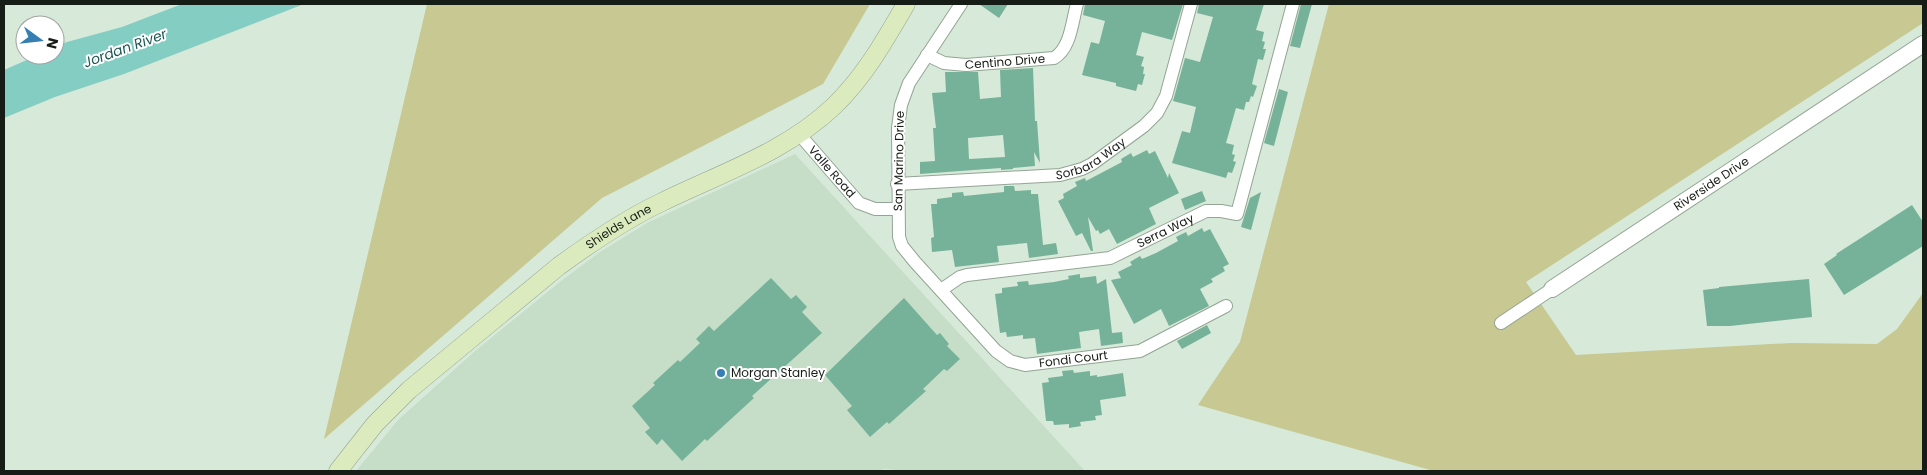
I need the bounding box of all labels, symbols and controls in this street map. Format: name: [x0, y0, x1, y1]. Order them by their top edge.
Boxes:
north arrow: [15, 15, 65, 65]
water label: Jordan River: [81, 23, 170, 72]
text: N: [42, 36, 64, 51]
street label: Centino Drive: [964, 50, 1046, 73]
street label: San Marino Drive: [889, 111, 908, 211]
street label: Sorbara Way: [1055, 133, 1129, 183]
street label: Valle Road: [805, 142, 860, 201]
street label: Riverside Drive: [1670, 152, 1752, 214]
street label: Shields Lane: [582, 200, 654, 253]
street label: Serra Way: [1134, 209, 1197, 252]
street label: Fondi Court: [1038, 346, 1109, 371]
place label: Morgan Stanley: [731, 364, 825, 381]
marker: Morgan Stanley: [715, 367, 727, 379]

